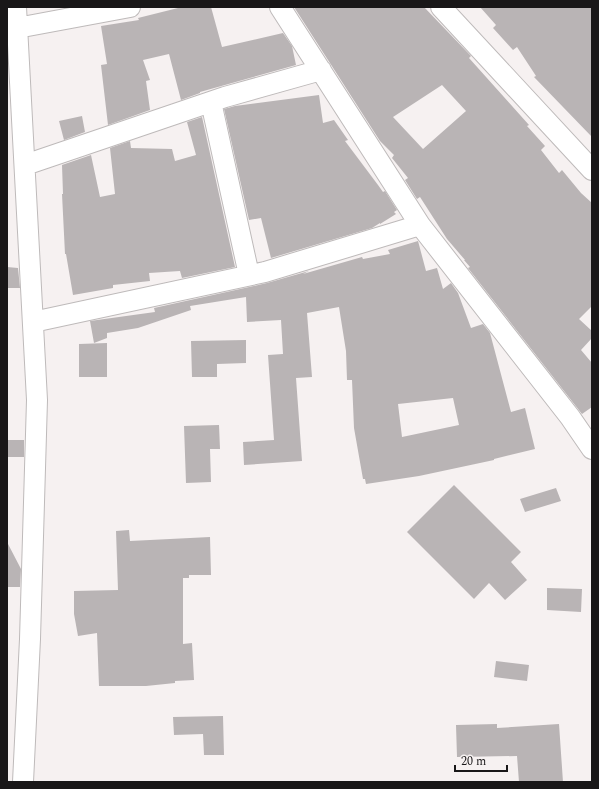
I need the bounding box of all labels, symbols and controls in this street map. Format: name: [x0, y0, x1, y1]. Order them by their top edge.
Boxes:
scale bar: [455, 747, 507, 773]
text: 20 m: [461, 752, 486, 771]

